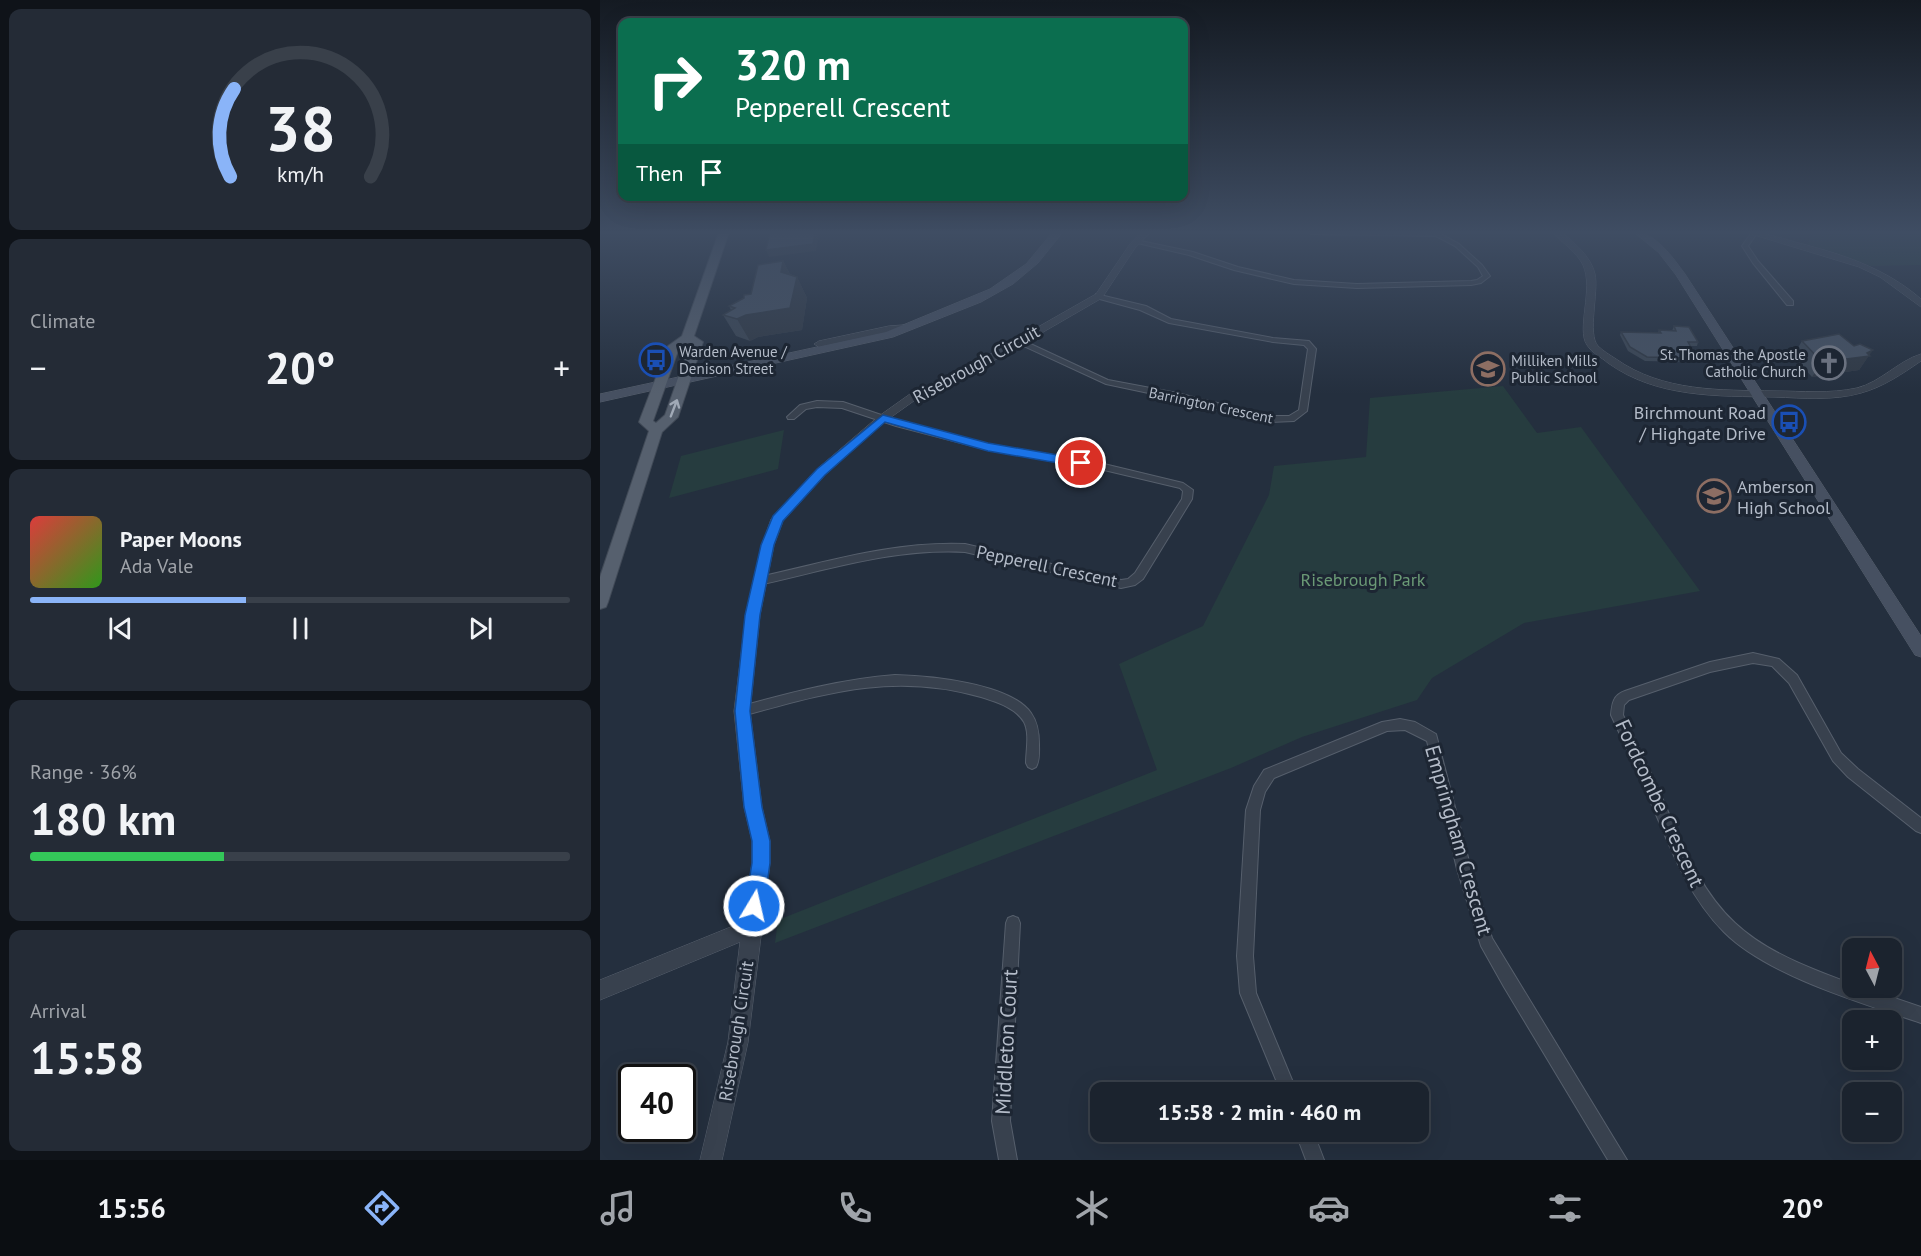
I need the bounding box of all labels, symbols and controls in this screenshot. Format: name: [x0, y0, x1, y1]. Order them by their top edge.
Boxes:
text: 320 m: [735, 37, 851, 92]
icon: right: [636, 42, 714, 120]
text: 38: [265, 87, 335, 168]
text: Pepperell Crescent: [735, 90, 950, 124]
icon: arrive: [695, 156, 728, 189]
text: Then: [636, 159, 683, 187]
text: km/h: [276, 160, 323, 188]
text: Climate: [30, 308, 96, 334]
street label: Risebrough Circuit: [908, 320, 1044, 408]
text: 20°: [265, 338, 335, 396]
bus stop icon: Warden Avenue / Denison Street: [638, 342, 674, 378]
place label: Warden Avenue / Denison Street: [679, 342, 788, 378]
place label: St. Thomas the Apostle Catholic Church: [1660, 345, 1806, 381]
church icon: St. Thomas the Apostle Catholic Church: [1811, 345, 1847, 381]
text: −: [30, 346, 47, 389]
text: +: [553, 346, 570, 389]
school or university icon: Milliken Mills Public School: [1470, 351, 1506, 387]
place label: Milliken Mills Public School: [1511, 351, 1598, 387]
street label: Barrington Crescent: [1147, 383, 1275, 427]
one-way arrow: [669, 399, 680, 418]
place label: Birchmount Road / Highgate Drive: [1634, 401, 1766, 445]
bus stop icon: Birchmount Road / Highgate Drive: [1771, 404, 1807, 440]
pin: [1055, 437, 1106, 488]
icon: arrive: [1064, 446, 1097, 479]
place label: Amberson High School: [1737, 475, 1831, 519]
school or university icon: Amberson High School: [1696, 478, 1732, 514]
text: Paper Moons: [120, 525, 242, 553]
street label: Pepperell Crescent: [974, 540, 1120, 592]
text: Ada Vale: [120, 553, 193, 579]
park label: Risebrough Park: [1301, 568, 1426, 591]
icon: previous: [104, 612, 137, 645]
icon: pause: [284, 612, 317, 645]
icon: next: [464, 612, 497, 645]
street label: Fordcombe Crescent: [1609, 715, 1711, 891]
street label: Empringham Crescent: [1419, 742, 1499, 938]
text: Range · 36%: [30, 759, 137, 785]
text: 180 km: [30, 789, 176, 847]
position arrow: [722, 874, 786, 938]
north arrow: [1842, 938, 1902, 998]
map controls: [1842, 938, 1902, 1142]
street label: Risebrough Circuit: [714, 959, 758, 1103]
street label: Middleton Court: [989, 969, 1023, 1115]
text: Arrival: [30, 998, 86, 1024]
button: +: [1842, 1010, 1902, 1070]
text: 15:58: [30, 1028, 144, 1086]
speed limit sign: 40: [618, 1064, 696, 1142]
button: −: [1842, 1082, 1902, 1142]
text: 15:58 · 2 min · 460 m: [1158, 1098, 1361, 1126]
icon: directions: [361, 1187, 403, 1229]
icon: music: [597, 1187, 639, 1229]
icon: phone: [834, 1187, 876, 1229]
icon: climate: [1071, 1187, 1113, 1229]
icon: car: [1308, 1187, 1350, 1229]
icon: filters: [1544, 1187, 1586, 1229]
text: 15:56: [97, 1191, 166, 1225]
text: 20°: [1781, 1191, 1824, 1225]

